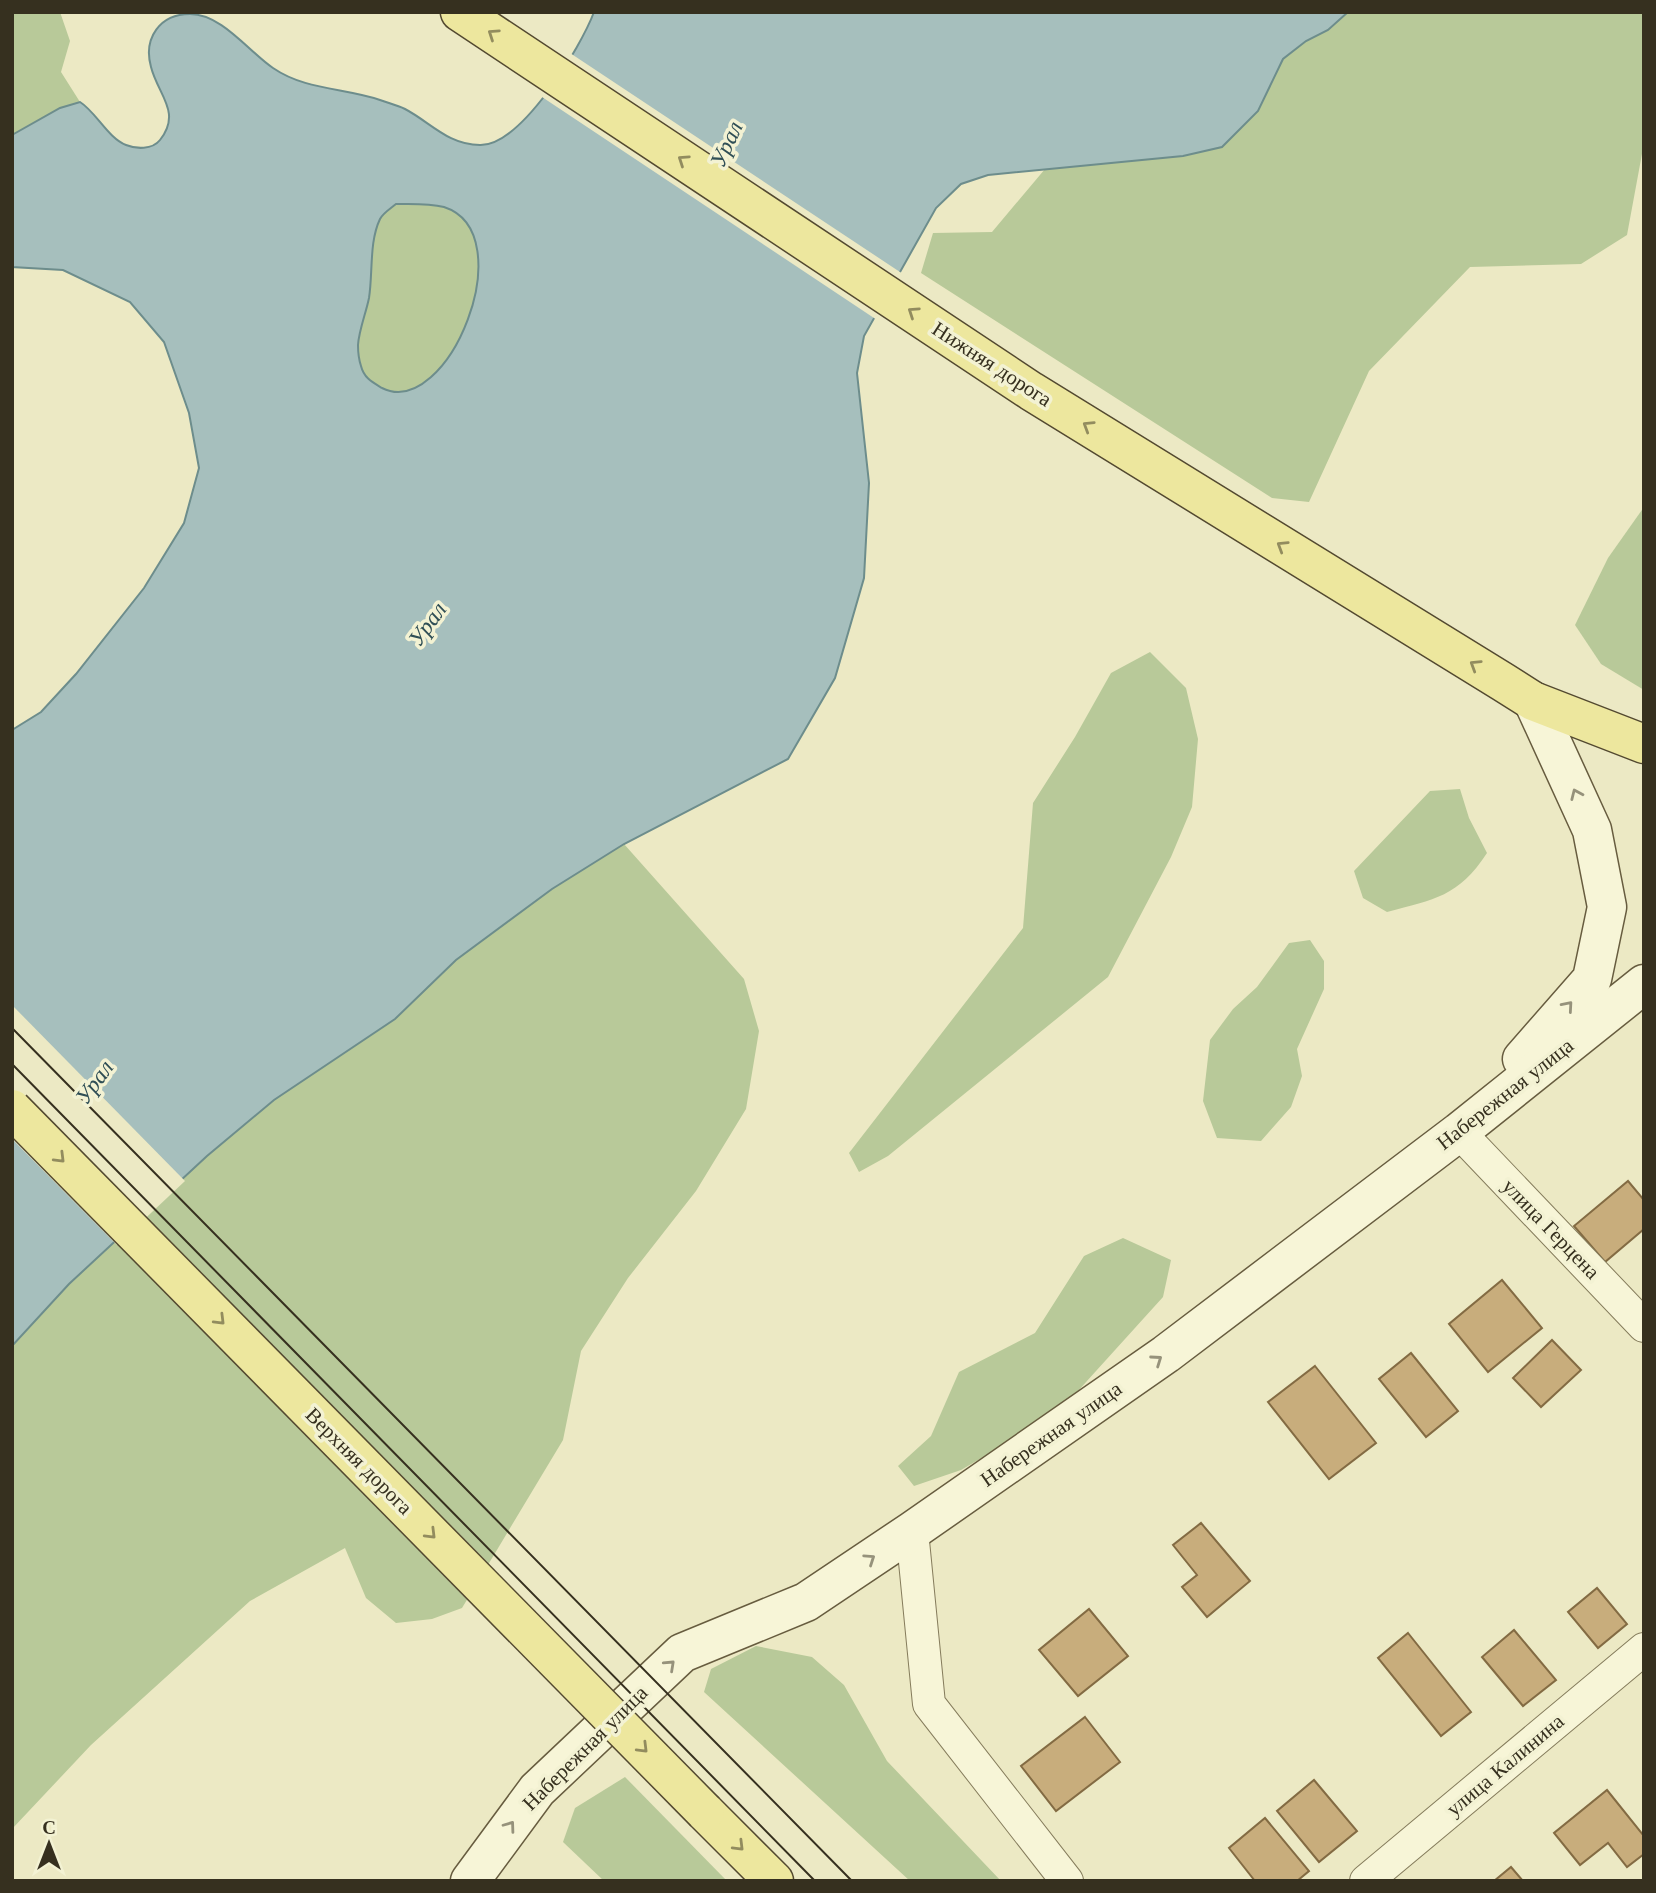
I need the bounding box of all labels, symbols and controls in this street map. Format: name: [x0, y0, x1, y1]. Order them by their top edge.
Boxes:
one-way arrow: [488, 30, 501, 42]
water label: Урал: [703, 117, 749, 171]
one-way arrow: [678, 155, 691, 168]
one-way arrow: [908, 308, 921, 321]
street label: Нижняя дорога: [927, 316, 1057, 413]
one-way arrow: [1083, 421, 1096, 434]
one-way arrow: [1276, 541, 1289, 554]
water label: Урал: [402, 597, 452, 651]
one-way arrow: [1470, 661, 1483, 674]
one-way arrow: [1570, 789, 1584, 802]
one-way arrow: [1560, 1002, 1572, 1015]
street label: Набережная улица: [1431, 1032, 1579, 1156]
water label: Урал: [69, 1055, 119, 1109]
one-way arrow: [52, 1150, 65, 1163]
street label: улица Герцена: [1497, 1173, 1606, 1285]
one-way arrow: [212, 1312, 224, 1324]
one-way arrow: [1149, 1356, 1162, 1368]
street label: Набережная улица: [975, 1375, 1127, 1492]
street label: Верхняя дорога: [300, 1402, 419, 1521]
one-way arrow: [423, 1526, 436, 1539]
one-way arrow: [862, 1555, 875, 1567]
one-way arrow: [662, 1661, 675, 1673]
street label: Набережная улица: [517, 1679, 654, 1816]
street label: улица Калинина: [1441, 1708, 1570, 1822]
one-way arrow: [634, 1740, 647, 1753]
north arrow: [14, 1809, 84, 1879]
text: С: [42, 1816, 56, 1839]
one-way arrow: [502, 1821, 515, 1834]
one-way arrow: [731, 1838, 744, 1851]

